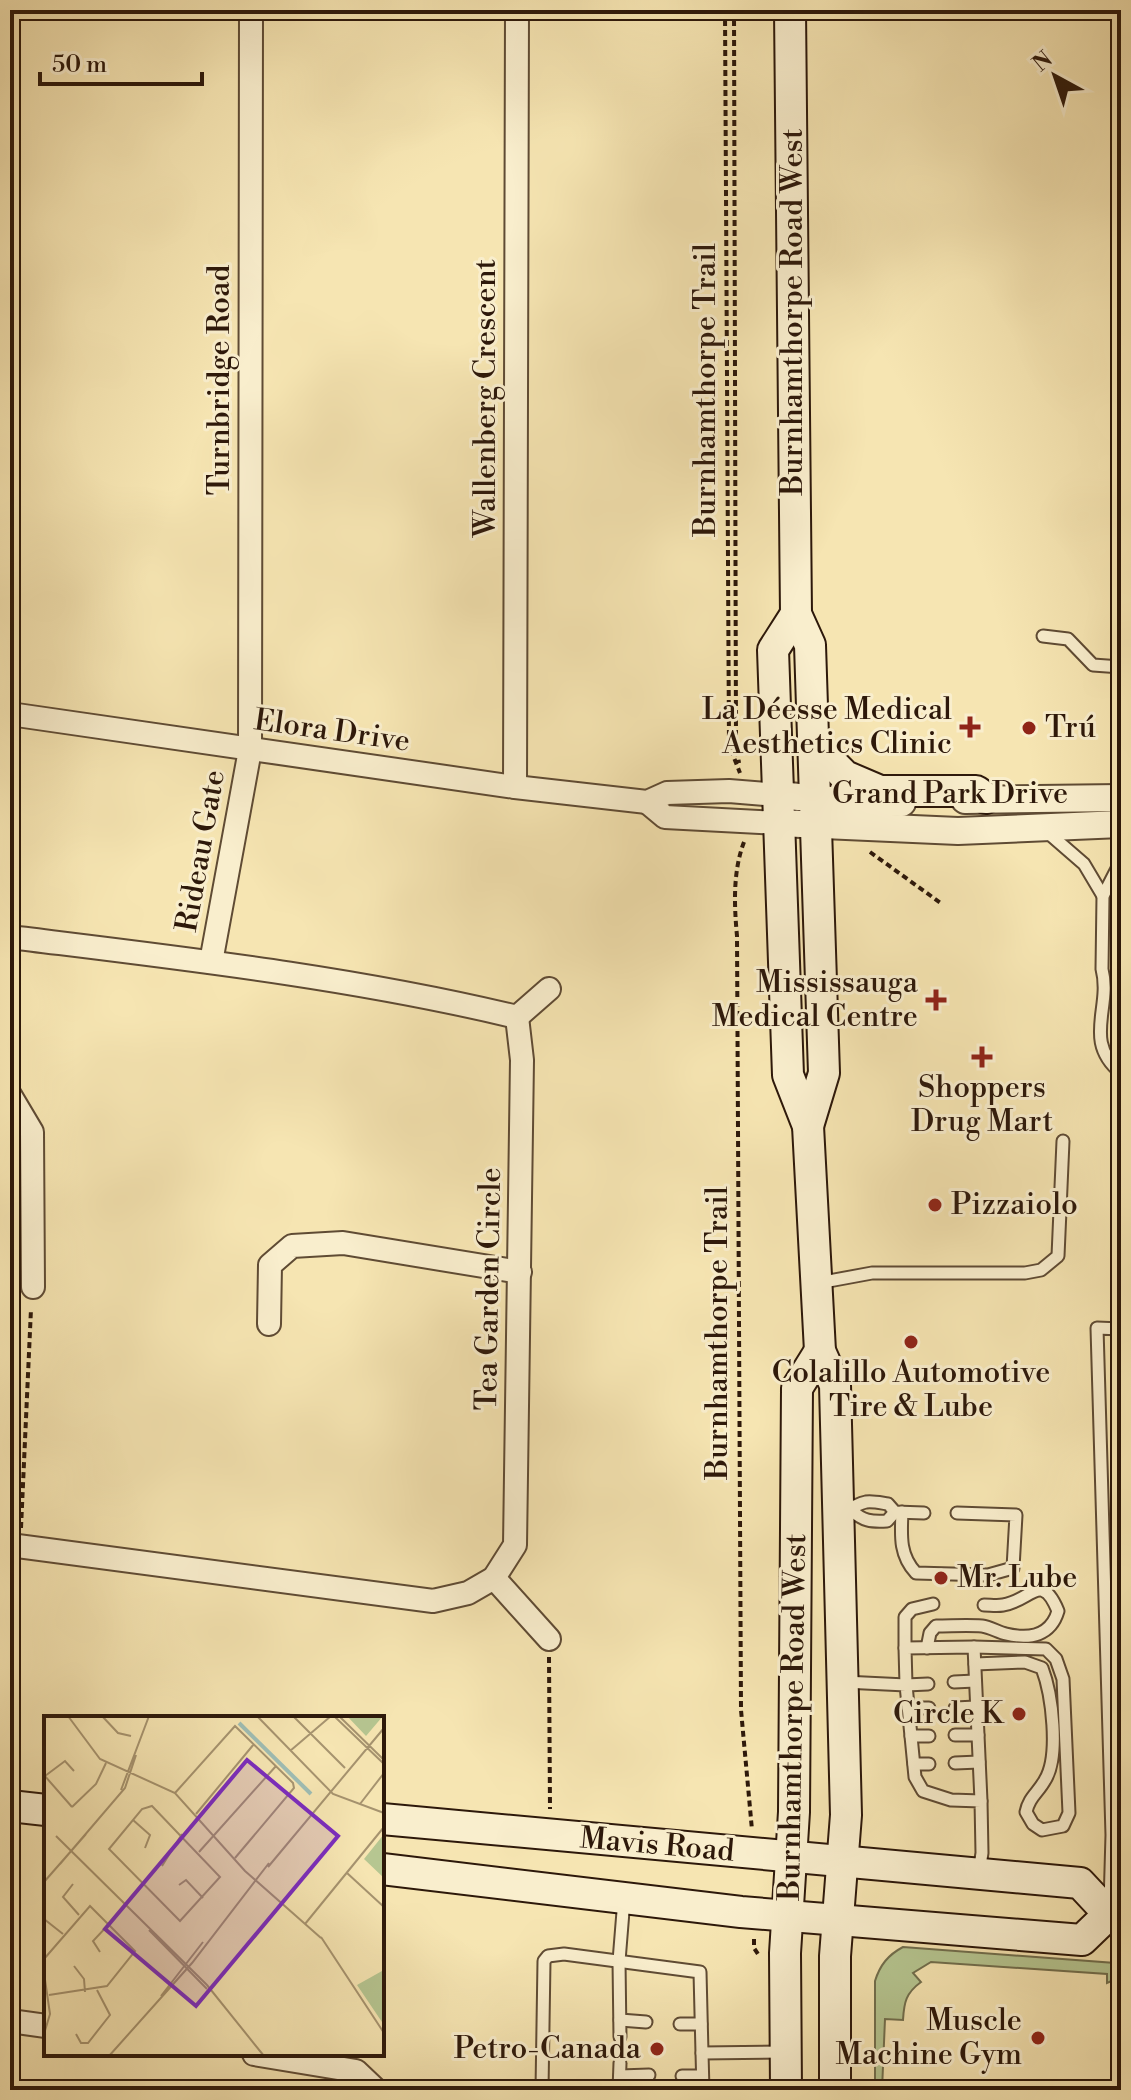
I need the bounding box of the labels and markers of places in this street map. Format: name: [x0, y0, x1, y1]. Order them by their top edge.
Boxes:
place label: La Déesse Medical Aesthetics Clinic: [702, 691, 952, 763]
place label: Trú: [1045, 709, 1096, 747]
marker: La Déesse Medical Aesthetics Clinic: [959, 716, 981, 738]
marker: Trú: [1020, 719, 1038, 737]
place label: Mississauga Medical Centre: [712, 964, 919, 1036]
marker: Mississauga Medical Centre: [925, 989, 947, 1011]
marker: Shoppers Drug Mart: [973, 1048, 991, 1066]
place label: Shoppers Drug Mart: [911, 1069, 1053, 1141]
place label: Pizzaiolo: [951, 1186, 1078, 1224]
marker: Pizzaiolo: [926, 1196, 944, 1214]
marker: Colalillo Automotive Tire & Lube: [902, 1333, 920, 1351]
place label: Colalillo Automotive Tire & Lube: [772, 1354, 1050, 1426]
place label: Mr. Lube: [957, 1559, 1077, 1597]
marker: Mr. Lube: [932, 1569, 950, 1587]
place label: Circle K: [893, 1695, 1005, 1733]
marker: Circle K: [1010, 1705, 1028, 1723]
place label: Muscle Machine Gym: [835, 2002, 1022, 2074]
marker: Muscle Machine Gym: [1029, 2029, 1047, 2047]
place label: Petro-Canada: [454, 2030, 642, 2068]
marker: Petro-Canada: [648, 2040, 666, 2058]

